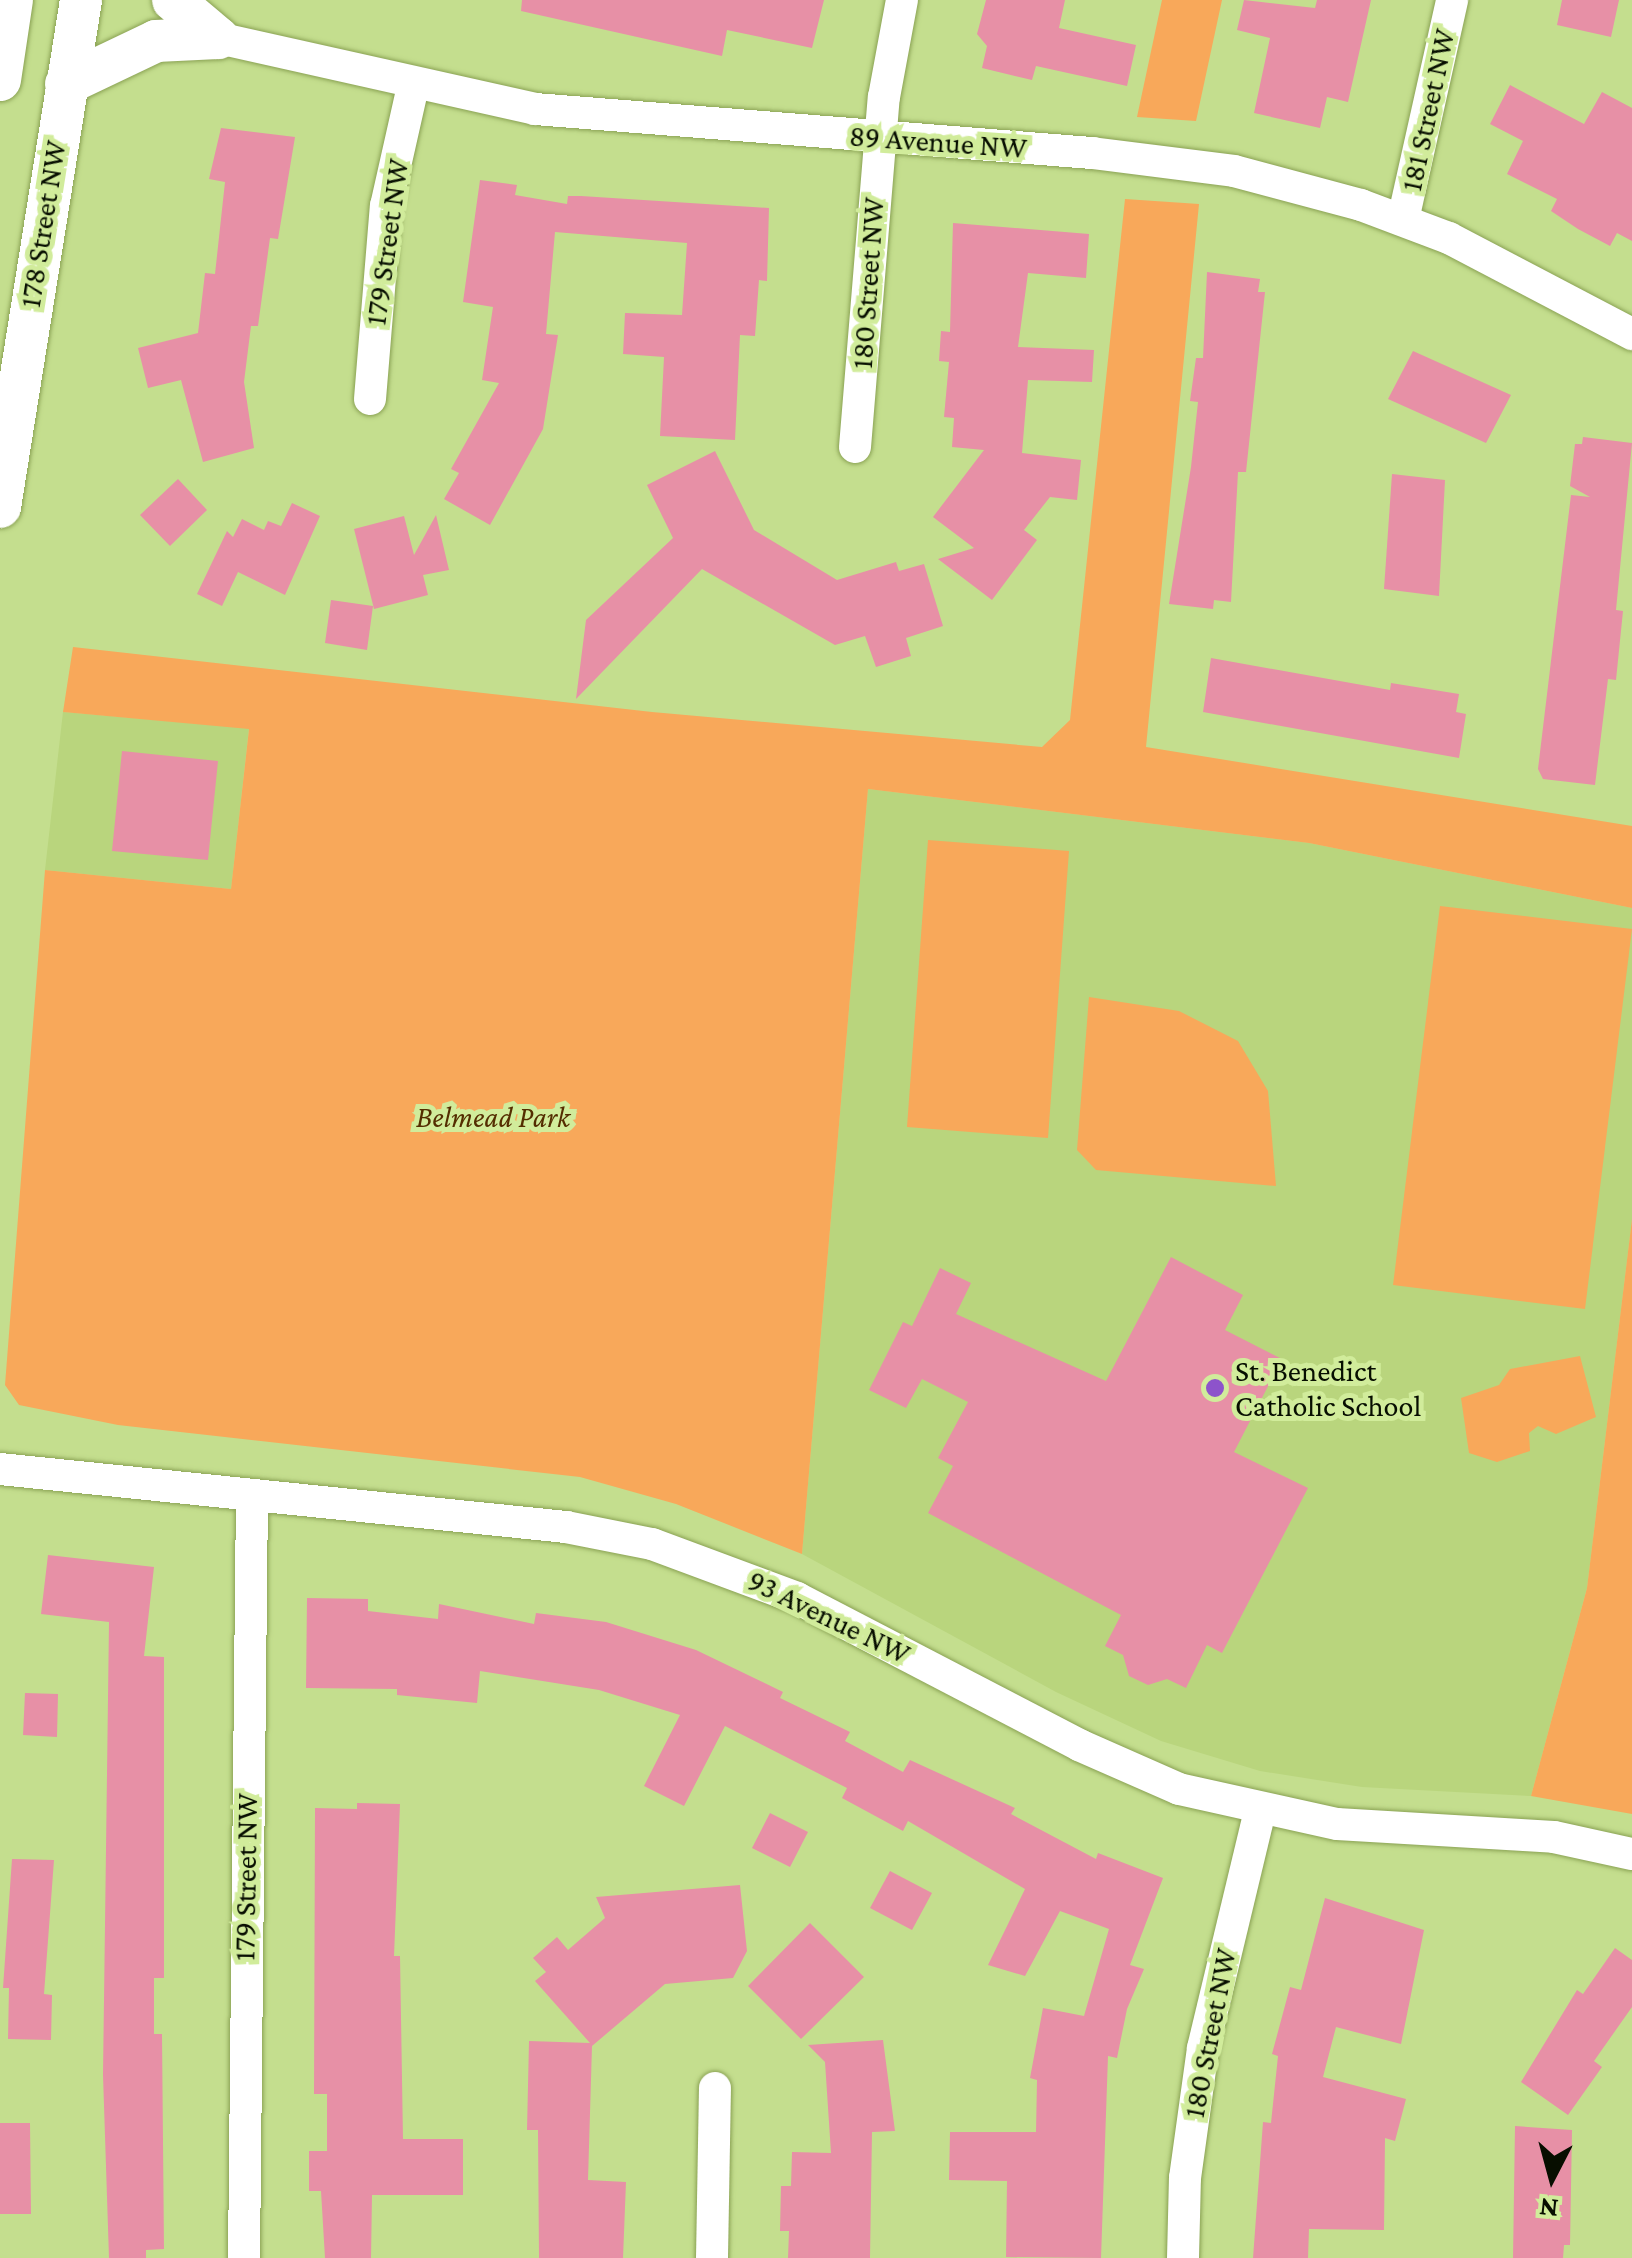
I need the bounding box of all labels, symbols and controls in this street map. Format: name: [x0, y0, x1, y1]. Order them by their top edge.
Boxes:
street label: 181 Street NW: [1393, 26, 1463, 194]
street label: 89 Avenue NW: [848, 118, 1028, 166]
street label: 178 Street NW: [12, 138, 74, 310]
street label: 179 Street NW: [357, 156, 417, 328]
street label: 180 Street NW: [844, 196, 892, 370]
park label: Belmead Park: [416, 1099, 570, 1135]
place label: St. Benedict Catholic School: [1235, 1353, 1421, 1424]
marker: St. Benedict Catholic School: [1204, 1377, 1226, 1399]
street label: 93 Avenue NW: [742, 1562, 916, 1672]
street label: 179 Street NW: [227, 1793, 265, 1961]
street label: 180 Street NW: [1176, 1945, 1244, 2121]
north arrow: [1502, 2128, 1602, 2228]
text: N: [1538, 2192, 1560, 2225]

